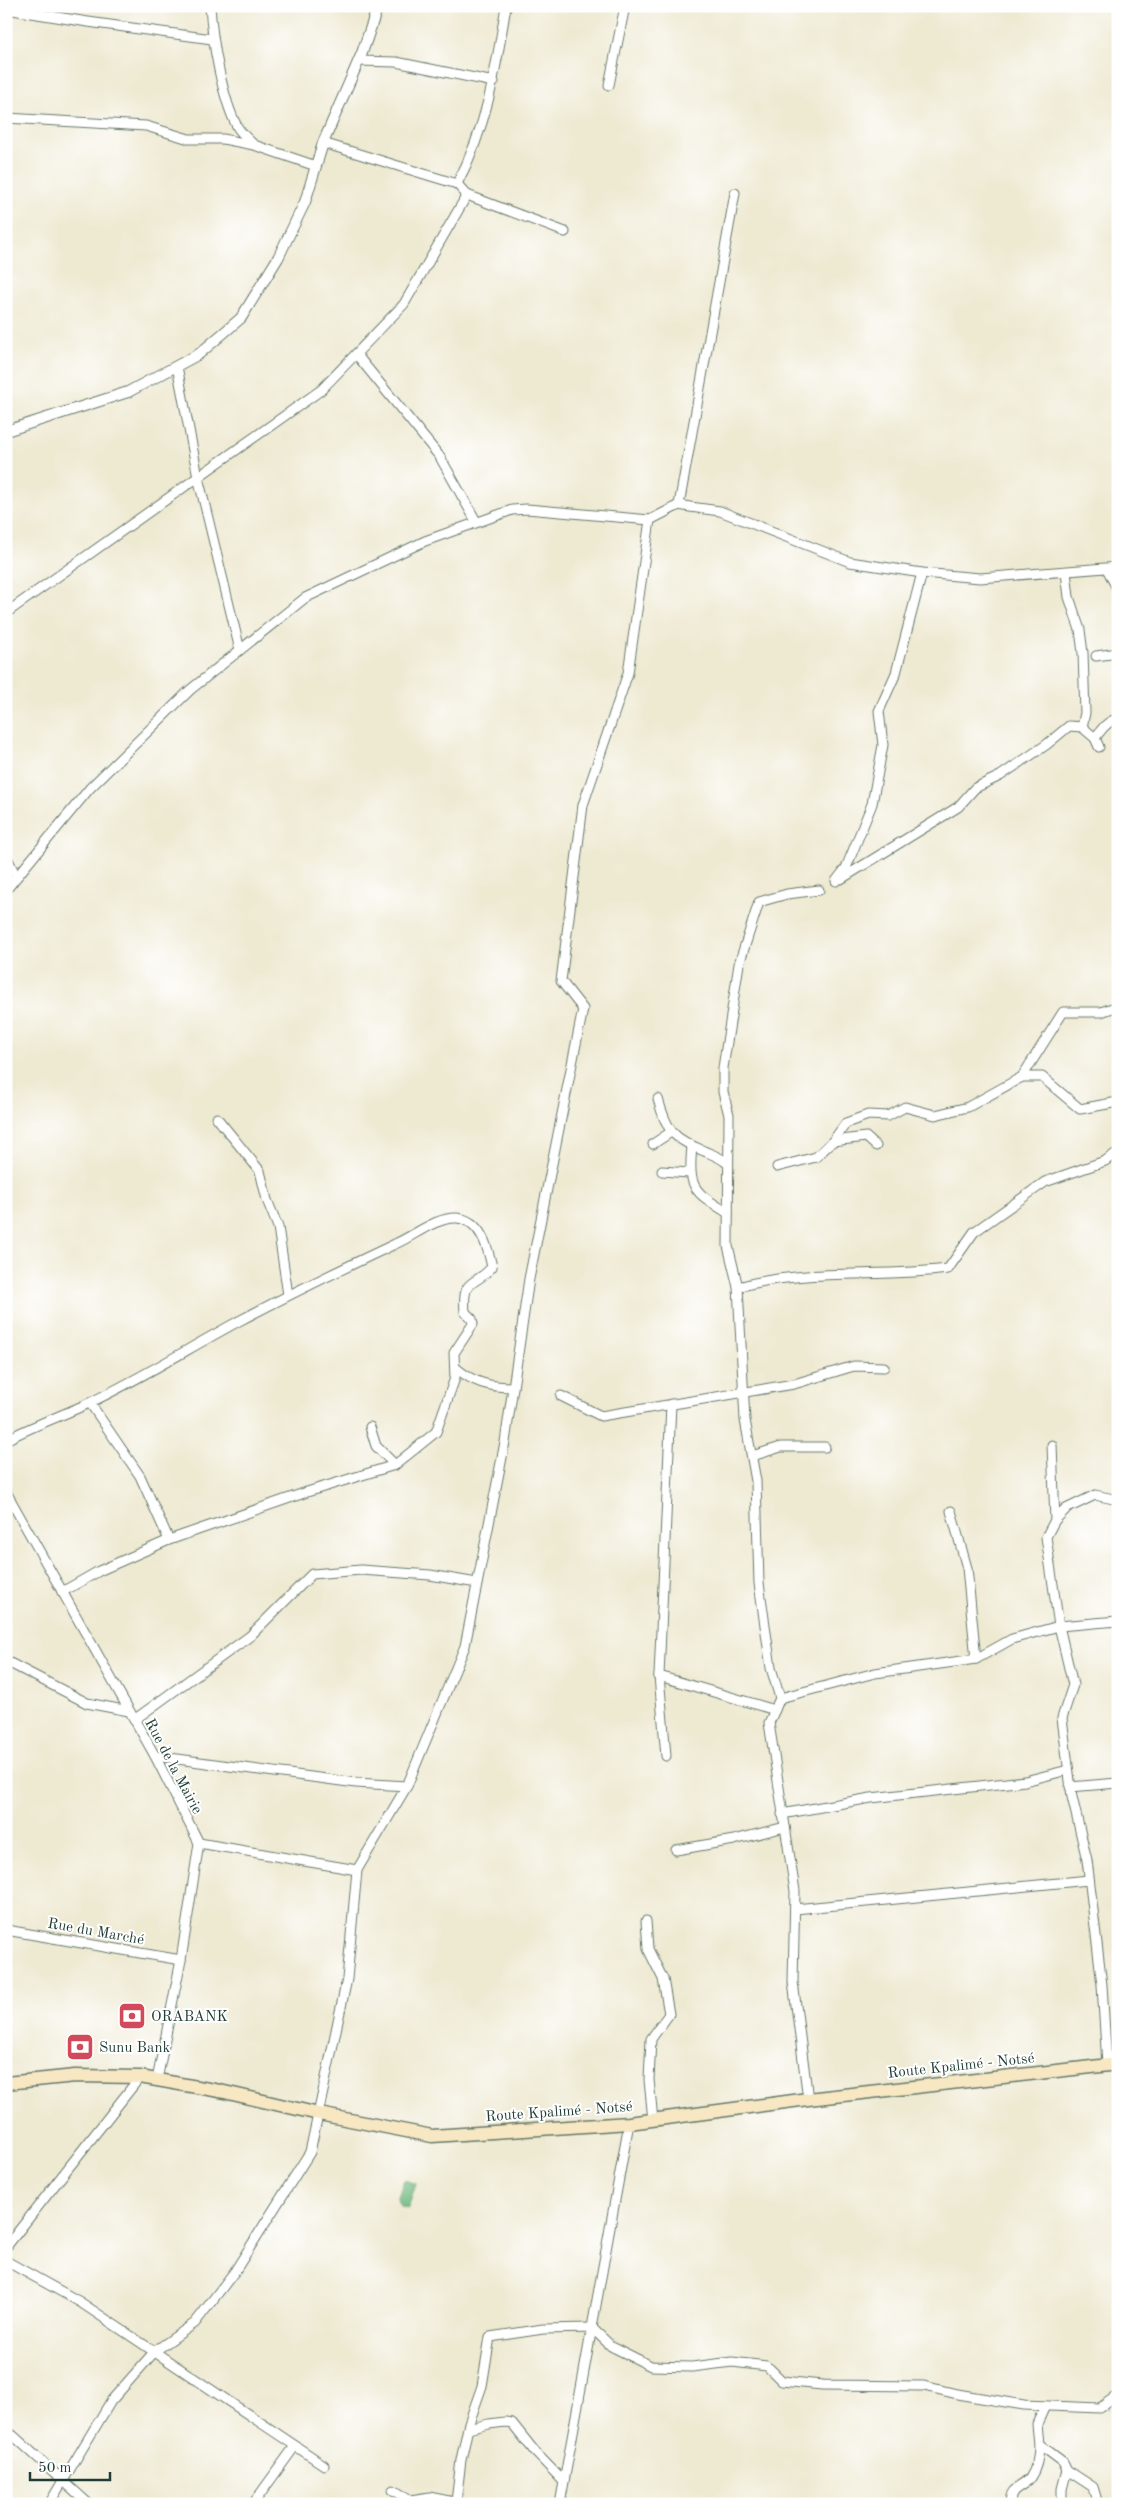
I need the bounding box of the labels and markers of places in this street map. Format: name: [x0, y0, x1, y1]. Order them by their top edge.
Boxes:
bank icon: ORABANK: [117, 2001, 147, 2031]
place label: ORABANK: [151, 2010, 228, 2025]
bank icon: Sunu Bank: [65, 2032, 95, 2062]
place label: Sunu Bank: [99, 2041, 170, 2056]

